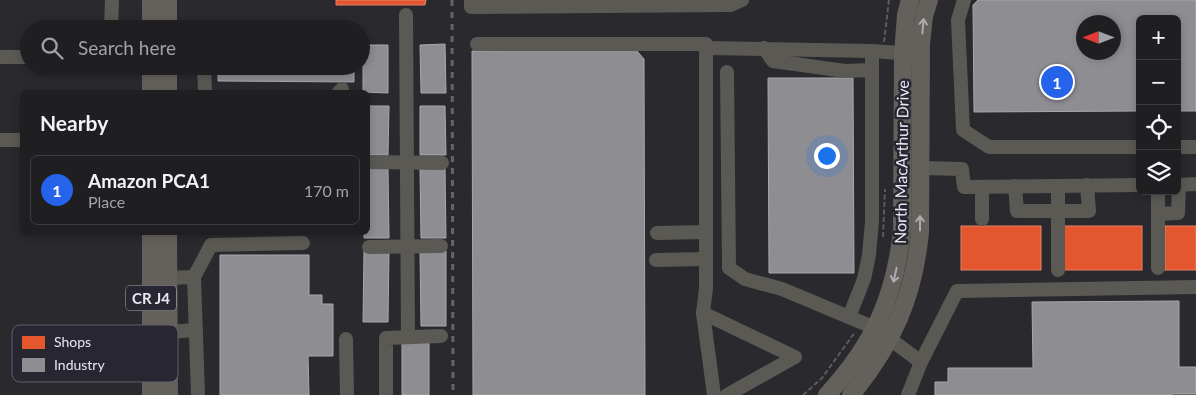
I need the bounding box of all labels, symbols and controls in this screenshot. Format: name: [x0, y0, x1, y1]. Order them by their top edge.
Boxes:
north arrow: [1076, 15, 1121, 60]
map controls: [1136, 15, 1181, 195]
button: +: [1136, 15, 1181, 60]
one-way arrow: [918, 18, 928, 34]
search box: [20, 20, 370, 75]
icon: search: [38, 34, 66, 62]
text: Search here: [78, 36, 176, 59]
button: −: [1136, 60, 1181, 105]
pin: 1: [1041, 63, 1073, 101]
street label: North MacArthur Drive: [890, 80, 912, 244]
button: locate: [1136, 105, 1181, 150]
text: Nearby: [40, 110, 108, 135]
your location: [814, 143, 840, 169]
button: layers: [1136, 150, 1181, 195]
text: Amazon PCA1: [88, 169, 210, 192]
text: 1: [52, 181, 62, 200]
text: 170 m: [304, 181, 349, 200]
text: Place: [88, 192, 125, 211]
one-way arrow: [915, 215, 925, 232]
one-way arrow: [890, 267, 899, 283]
road number: CR J4: [126, 286, 176, 310]
legend: [12, 325, 178, 382]
text: Shops: [54, 333, 91, 350]
text: Industry: [54, 356, 105, 373]

